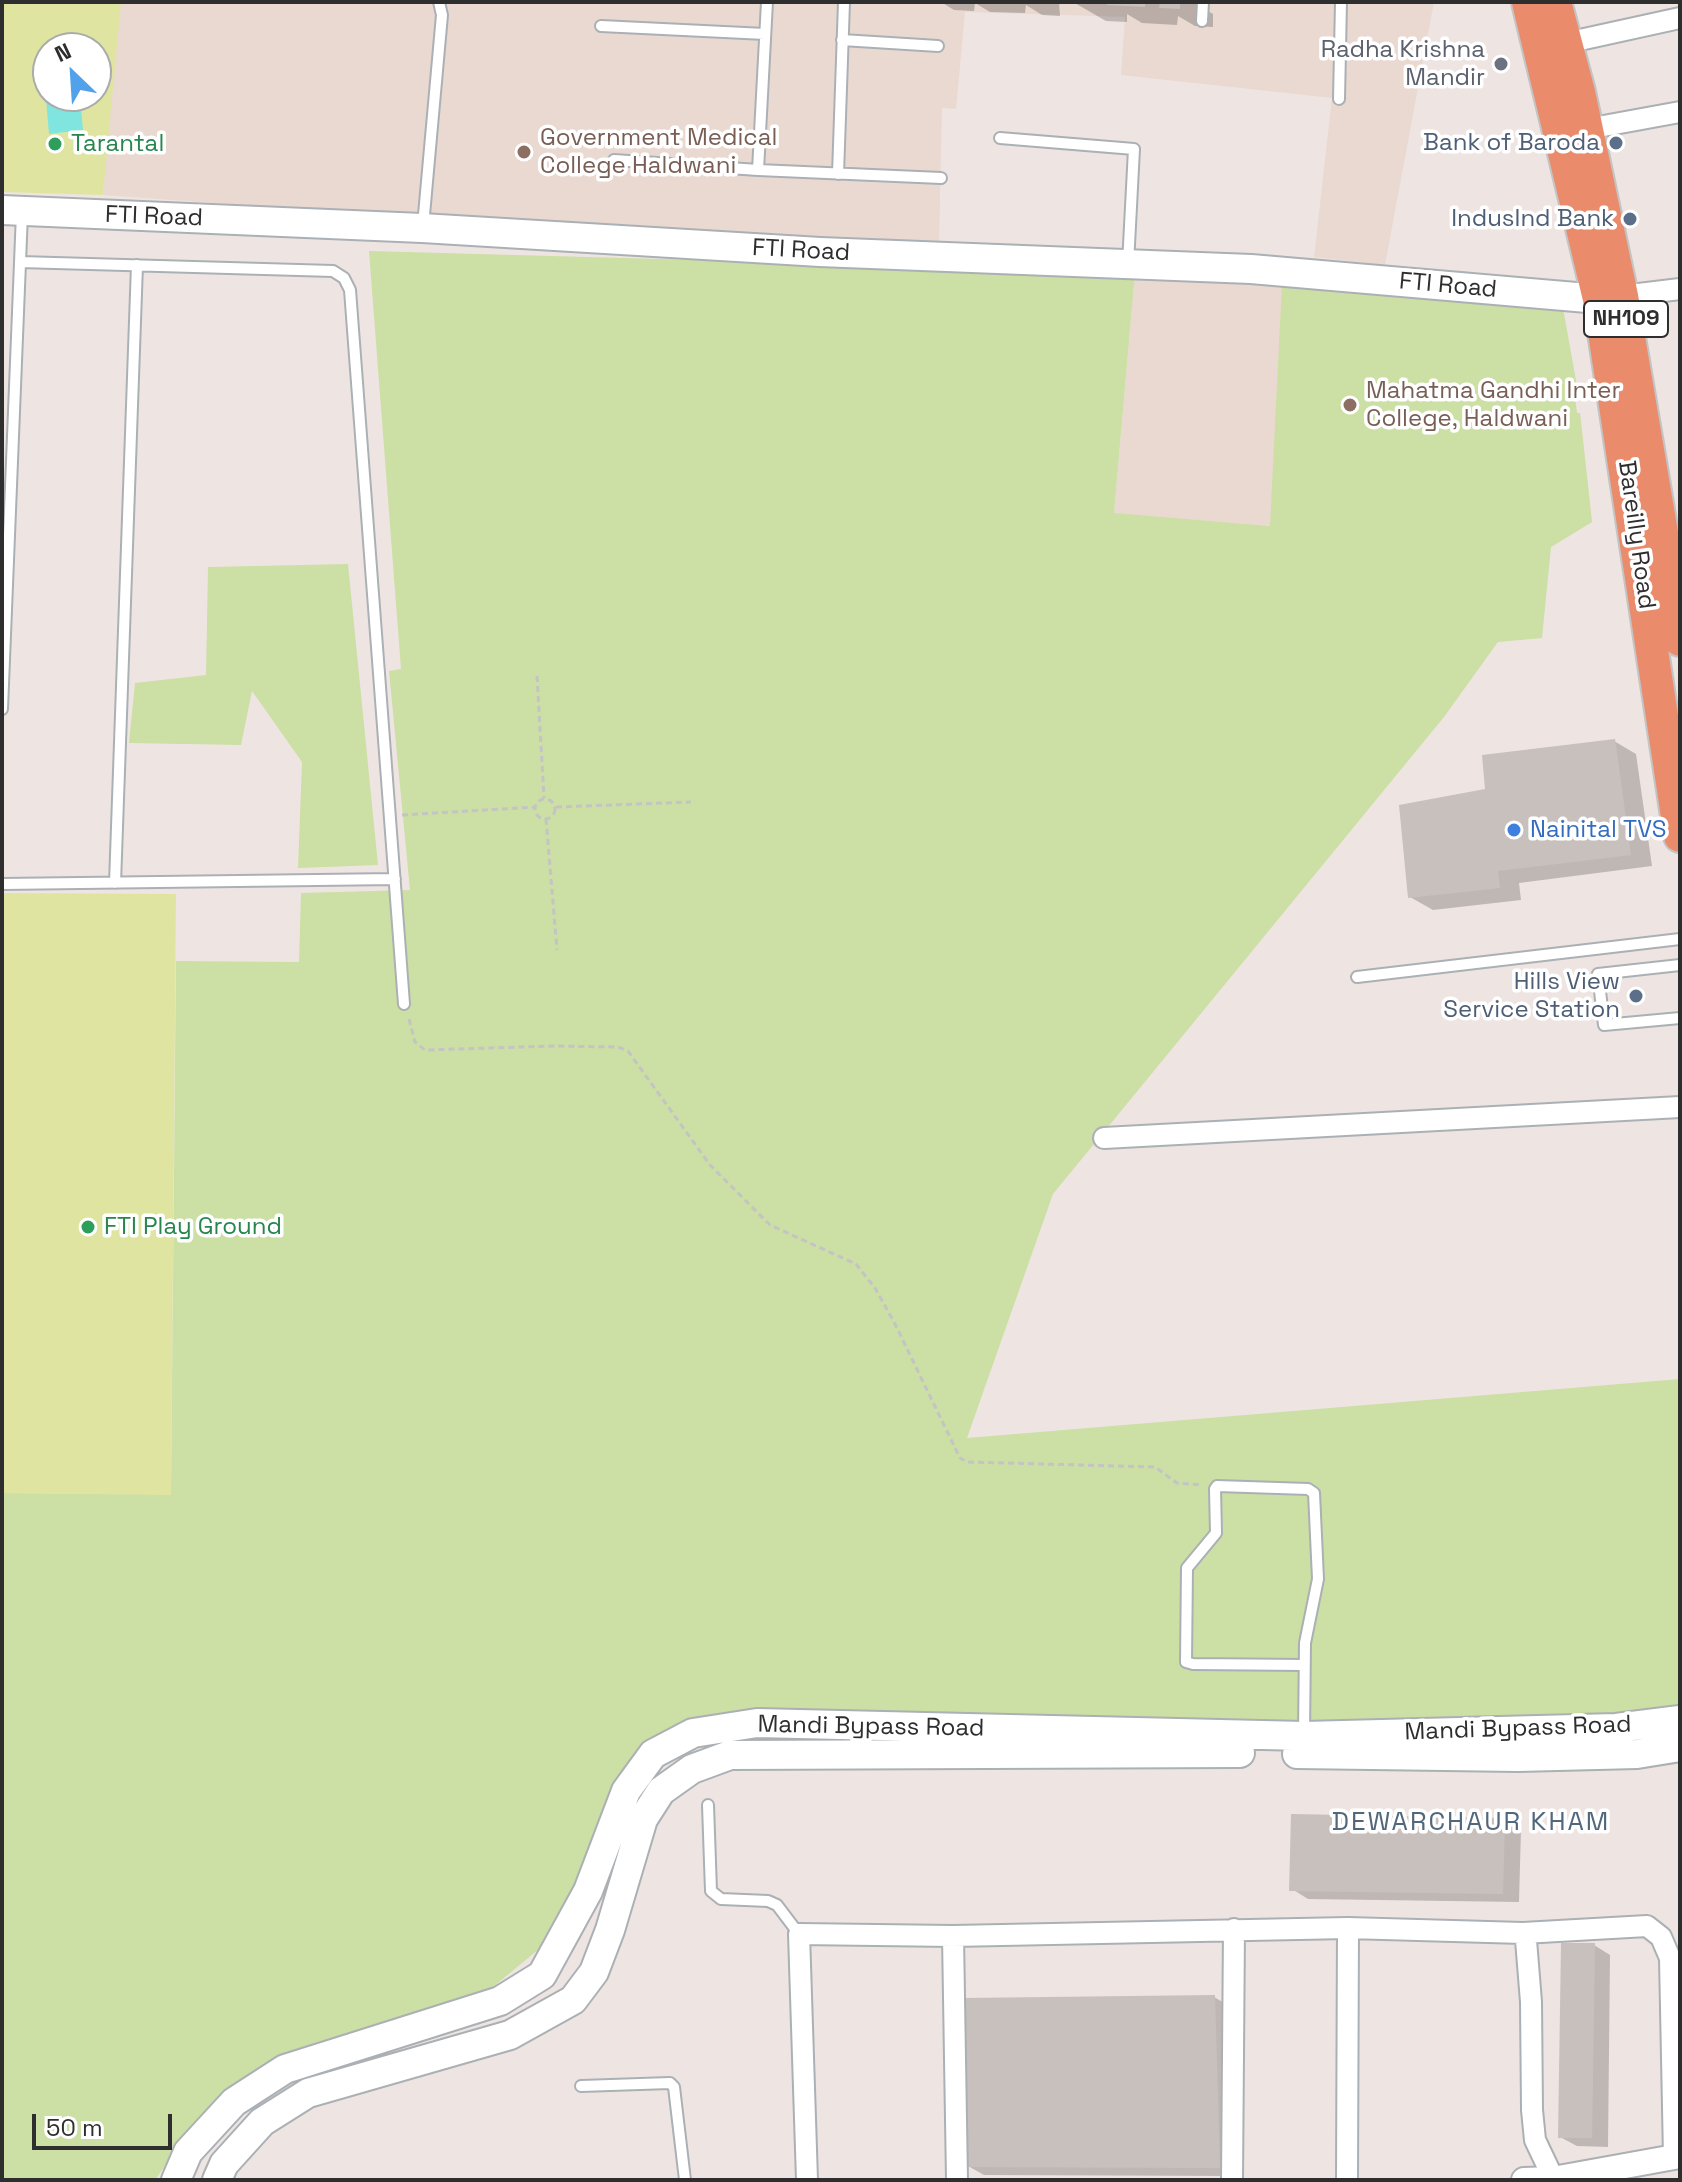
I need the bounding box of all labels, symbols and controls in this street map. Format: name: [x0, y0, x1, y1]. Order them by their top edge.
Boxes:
north arrow: [32, 32, 112, 112]
text: N: [50, 36, 75, 68]
place label: Radha Krishna Mandir: [1321, 36, 1485, 92]
marker: Radha Krishna Mandir: [1492, 55, 1510, 73]
place label: Government Medical College Haldwani: [540, 124, 777, 180]
place label: Bank of Baroda: [1423, 129, 1600, 157]
place label: Tarantal: [71, 130, 164, 158]
marker: Bank of Baroda: [1607, 134, 1625, 152]
marker: Tarantal: [46, 135, 64, 153]
marker: Government Medical College Haldwani: [515, 143, 533, 161]
street label: FTI Road: [105, 201, 203, 233]
place label: IndusInd Bank: [1451, 205, 1614, 233]
marker: IndusInd Bank: [1621, 210, 1639, 228]
street label: FTI Road: [751, 234, 851, 268]
street label: FTI Road: [1398, 267, 1498, 305]
road number: NH109: [1584, 301, 1668, 337]
place label: Mahatma Gandhi Inter College, Haldwani: [1366, 377, 1621, 433]
marker: Mahatma Gandhi Inter College, Haldwani: [1341, 396, 1359, 414]
street label: Bareilly Road: [1611, 459, 1661, 611]
place label: Nainital TVS: [1530, 816, 1666, 844]
marker: Nainital TVS: [1505, 821, 1523, 839]
place label: Hills View Service Station: [1443, 968, 1620, 1024]
marker: Hills View Service Station: [1627, 987, 1645, 1005]
place label: FTI Play Ground: [104, 1213, 282, 1241]
marker: FTI Play Ground: [79, 1218, 97, 1236]
street label: Mandi Bypass Road: [757, 1711, 985, 1743]
street label: Mandi Bypass Road: [1404, 1711, 1632, 1747]
district label: DEWARCHAUR KHAM: [1332, 1807, 1610, 1839]
scale bar: [36, 2098, 176, 2148]
text: 50 m: [46, 2112, 103, 2143]

